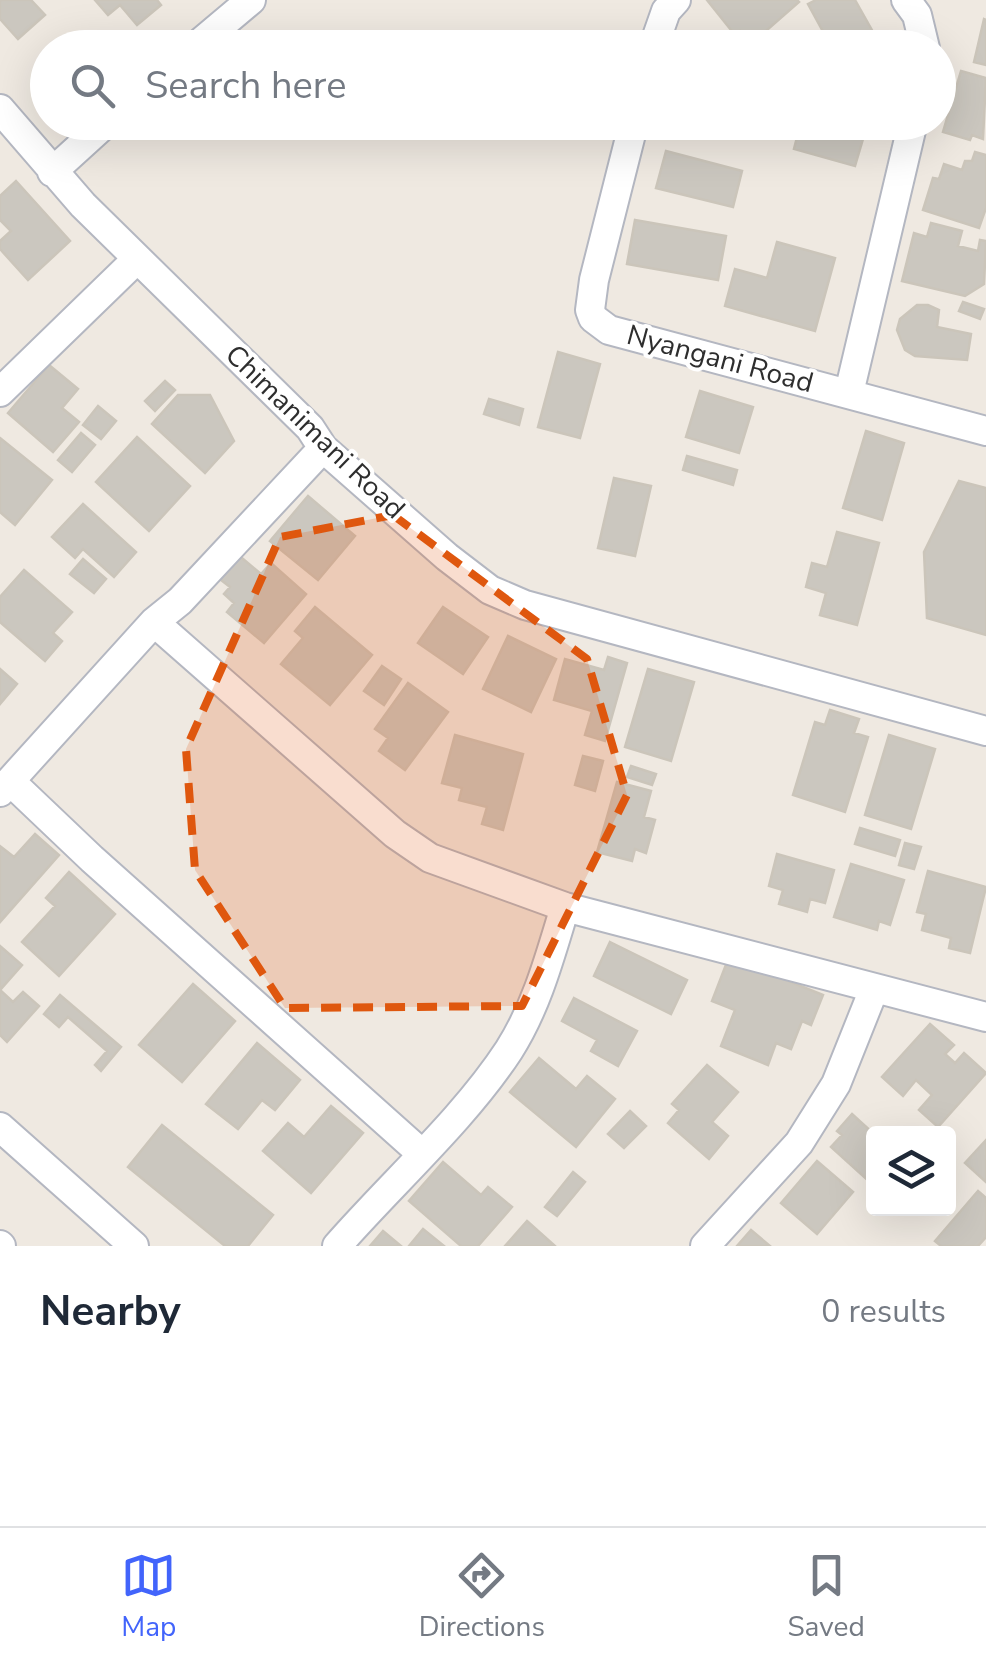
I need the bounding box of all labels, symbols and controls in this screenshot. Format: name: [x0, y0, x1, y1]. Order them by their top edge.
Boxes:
search box: [30, 30, 956, 140]
icon: search: [65, 58, 120, 113]
text: Search here: [145, 60, 346, 111]
street label: Nyangani Road: [623, 316, 817, 402]
street label: Chimanimani Road: [217, 336, 413, 528]
map controls: [866, 1126, 956, 1216]
button: layers: [866, 1126, 956, 1216]
text: Nearby: [40, 1283, 181, 1340]
text: 0 results: [821, 1290, 946, 1333]
tab: Map: [121, 1548, 176, 1646]
tab: Directions: [419, 1548, 545, 1646]
tab: Saved: [787, 1548, 865, 1646]

